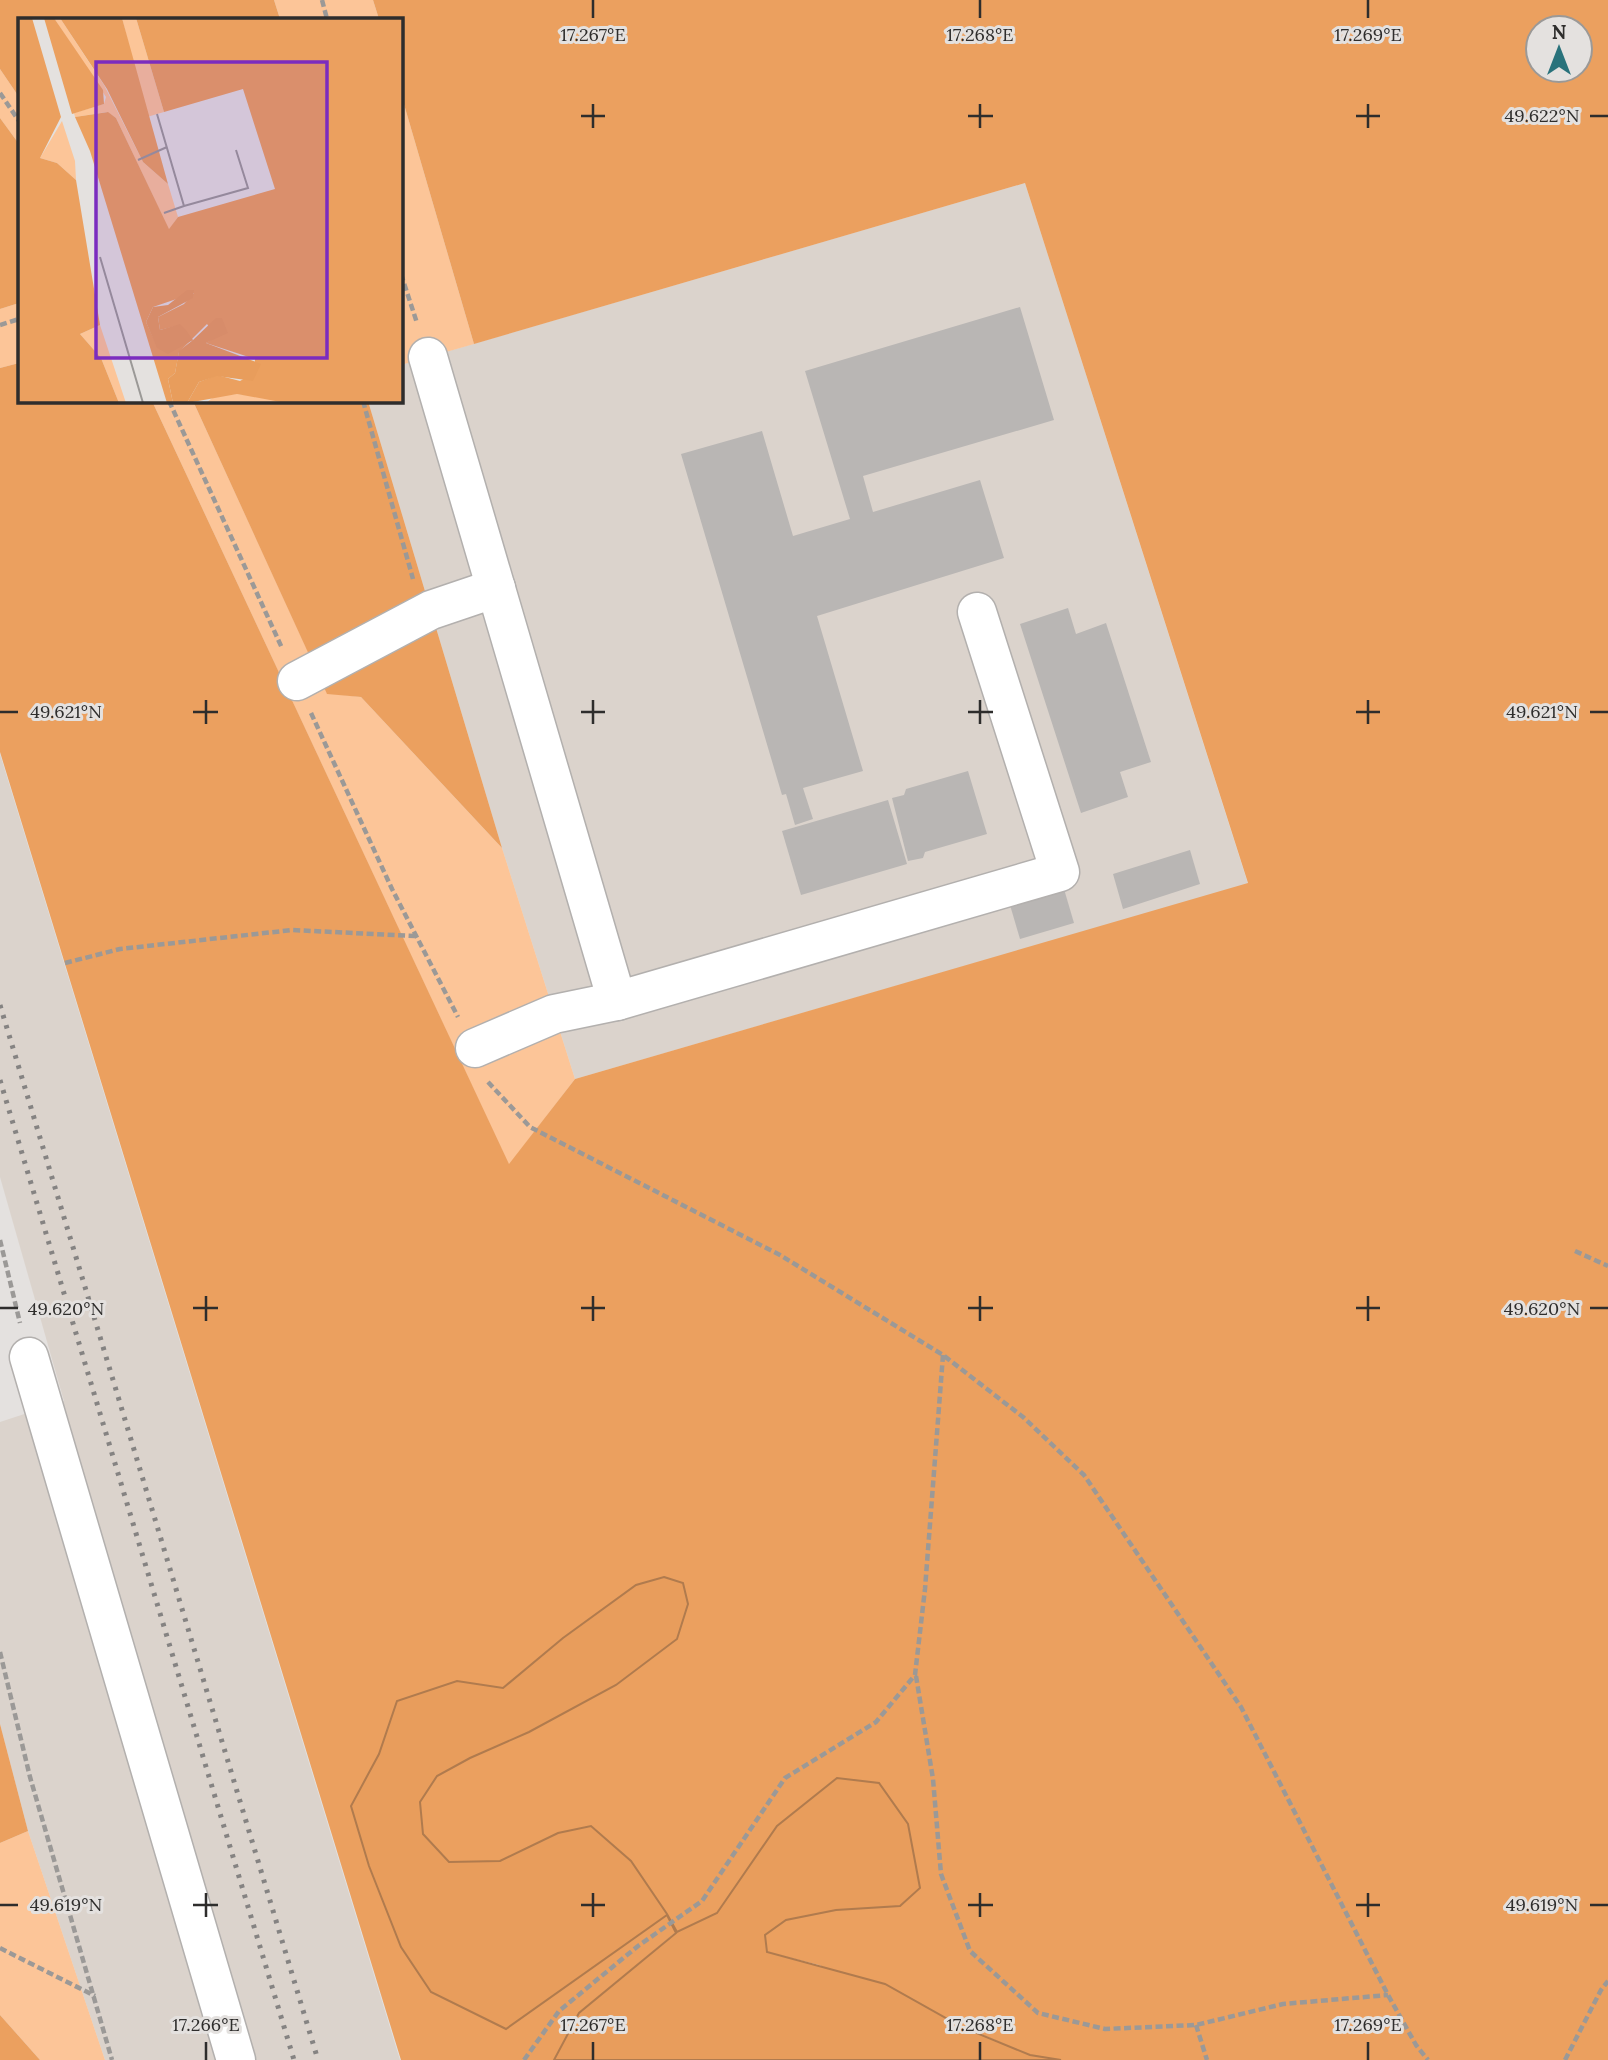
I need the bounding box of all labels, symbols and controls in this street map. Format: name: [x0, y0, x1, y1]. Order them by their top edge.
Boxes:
north arrow: [1524, 14, 1594, 84]
inset map: [18, 18, 402, 402]
text: N: [1552, 20, 1567, 44]
text: 17.267°E: [560, 23, 626, 46]
text: 17.268°E: [946, 23, 1014, 46]
text: 17.269°E: [1334, 23, 1402, 46]
text: 49.622°N: [1505, 104, 1579, 127]
text: 49.621°N: [30, 700, 102, 723]
text: 49.621°N: [1506, 700, 1578, 723]
text: 49.620°N: [28, 1297, 104, 1320]
text: 49.620°N: [1504, 1297, 1580, 1320]
text: 49.619°N: [30, 1893, 102, 1916]
text: 49.619°N: [1506, 1893, 1578, 1916]
text: 17.266°E: [172, 2013, 240, 2036]
text: 17.267°E: [560, 2013, 626, 2036]
text: 17.268°E: [946, 2013, 1014, 2036]
text: 17.269°E: [1334, 2013, 1402, 2036]

